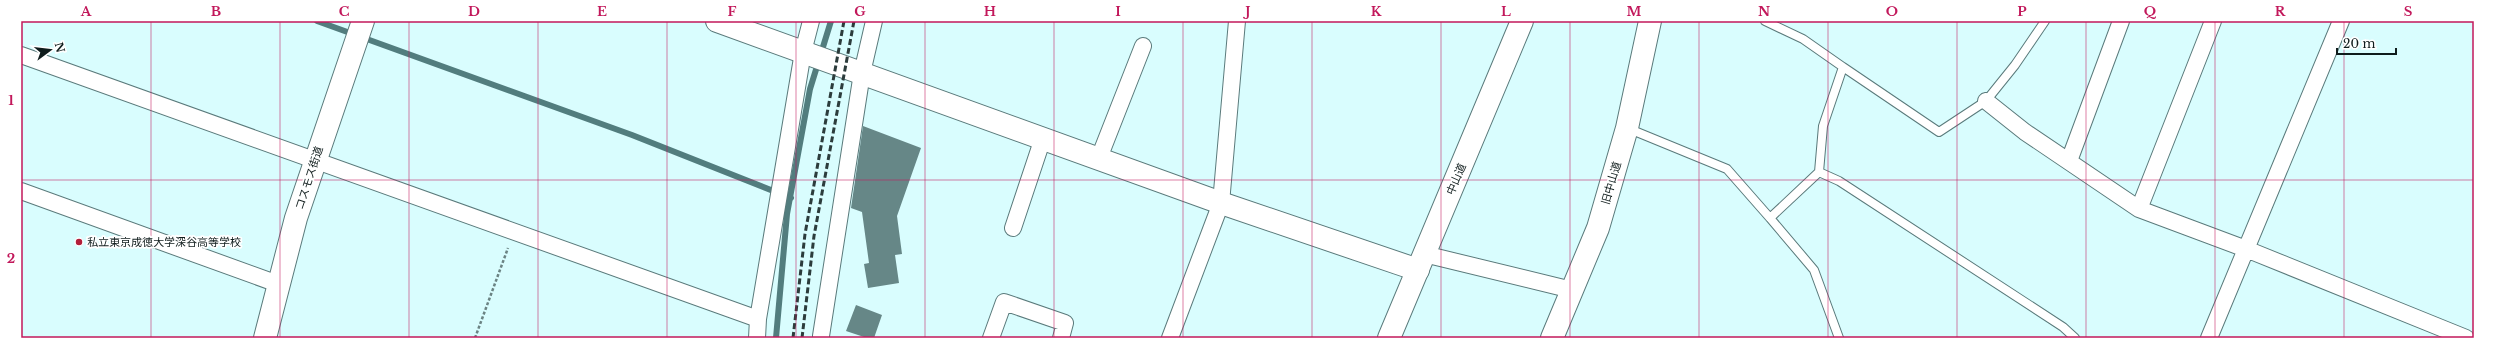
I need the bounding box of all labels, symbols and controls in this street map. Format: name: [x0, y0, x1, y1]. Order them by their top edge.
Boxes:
text: A: [80, 3, 92, 20]
text: B: [211, 3, 221, 20]
text: C: [339, 3, 350, 20]
text: D: [468, 3, 480, 20]
text: E: [597, 3, 607, 20]
text: F: [728, 3, 737, 20]
text: G: [854, 3, 866, 20]
text: H: [984, 3, 996, 20]
text: I: [1115, 3, 1121, 20]
text: J: [1242, 3, 1251, 20]
text: K: [1371, 3, 1382, 20]
text: L: [1501, 3, 1511, 20]
text: M: [1627, 3, 1642, 20]
text: N: [1758, 3, 1770, 20]
text: O: [1886, 3, 1898, 20]
text: P: [2017, 3, 2027, 20]
text: Q: [2144, 3, 2157, 20]
text: R: [2275, 3, 2287, 20]
text: S: [2404, 3, 2413, 20]
north arrow: [30, 30, 70, 70]
scale bar: [2337, 30, 2396, 56]
text: 20 m: [2343, 36, 2375, 51]
text: N: [52, 41, 68, 55]
text: 1: [8, 92, 14, 109]
street label: コスモス街道: [292, 144, 326, 212]
street label: 旧中山道: [1598, 160, 1624, 206]
street label: 中山道: [1443, 161, 1469, 197]
place label: 私立東京成徳大学深谷高等学校: [87, 235, 241, 249]
marker: 私立東京成徳大学深谷高等学校: [74, 237, 84, 247]
text: 2: [7, 250, 15, 267]

